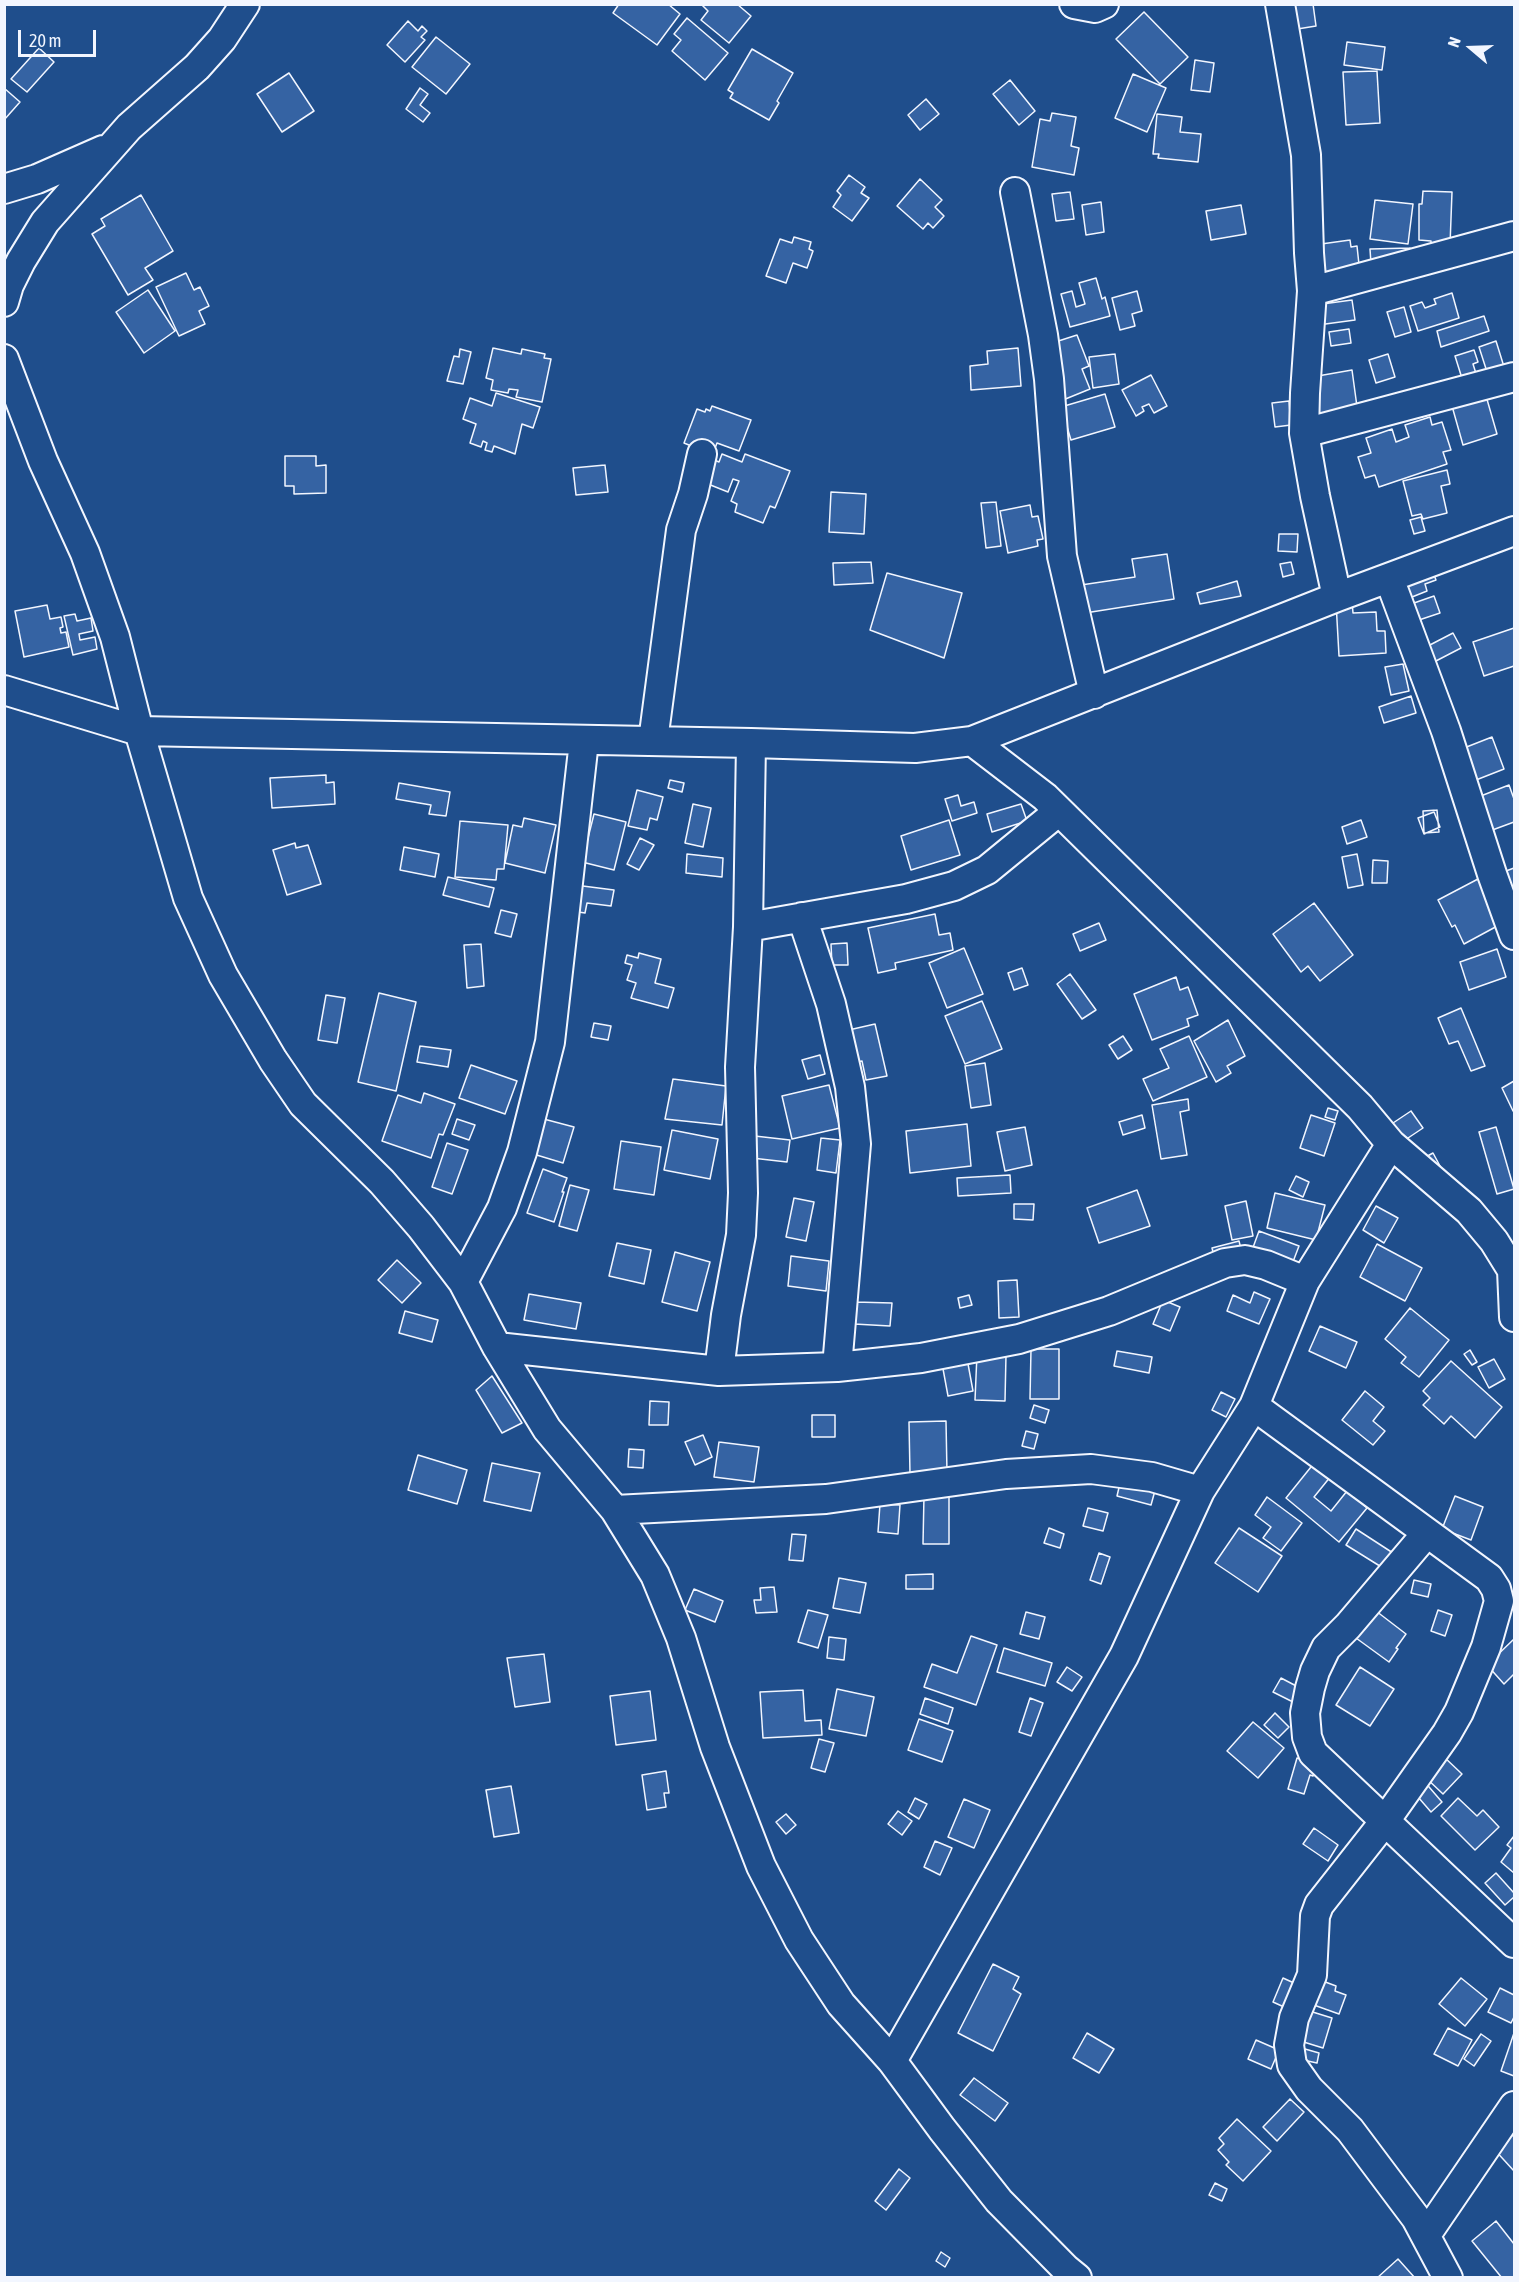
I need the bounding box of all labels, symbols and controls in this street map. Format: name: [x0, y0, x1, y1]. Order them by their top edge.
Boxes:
scale bar: [21, 18, 99, 56]
north arrow: [1441, 18, 1501, 78]
text: 20 m: [29, 30, 61, 51]
text: N: [1444, 35, 1464, 50]

